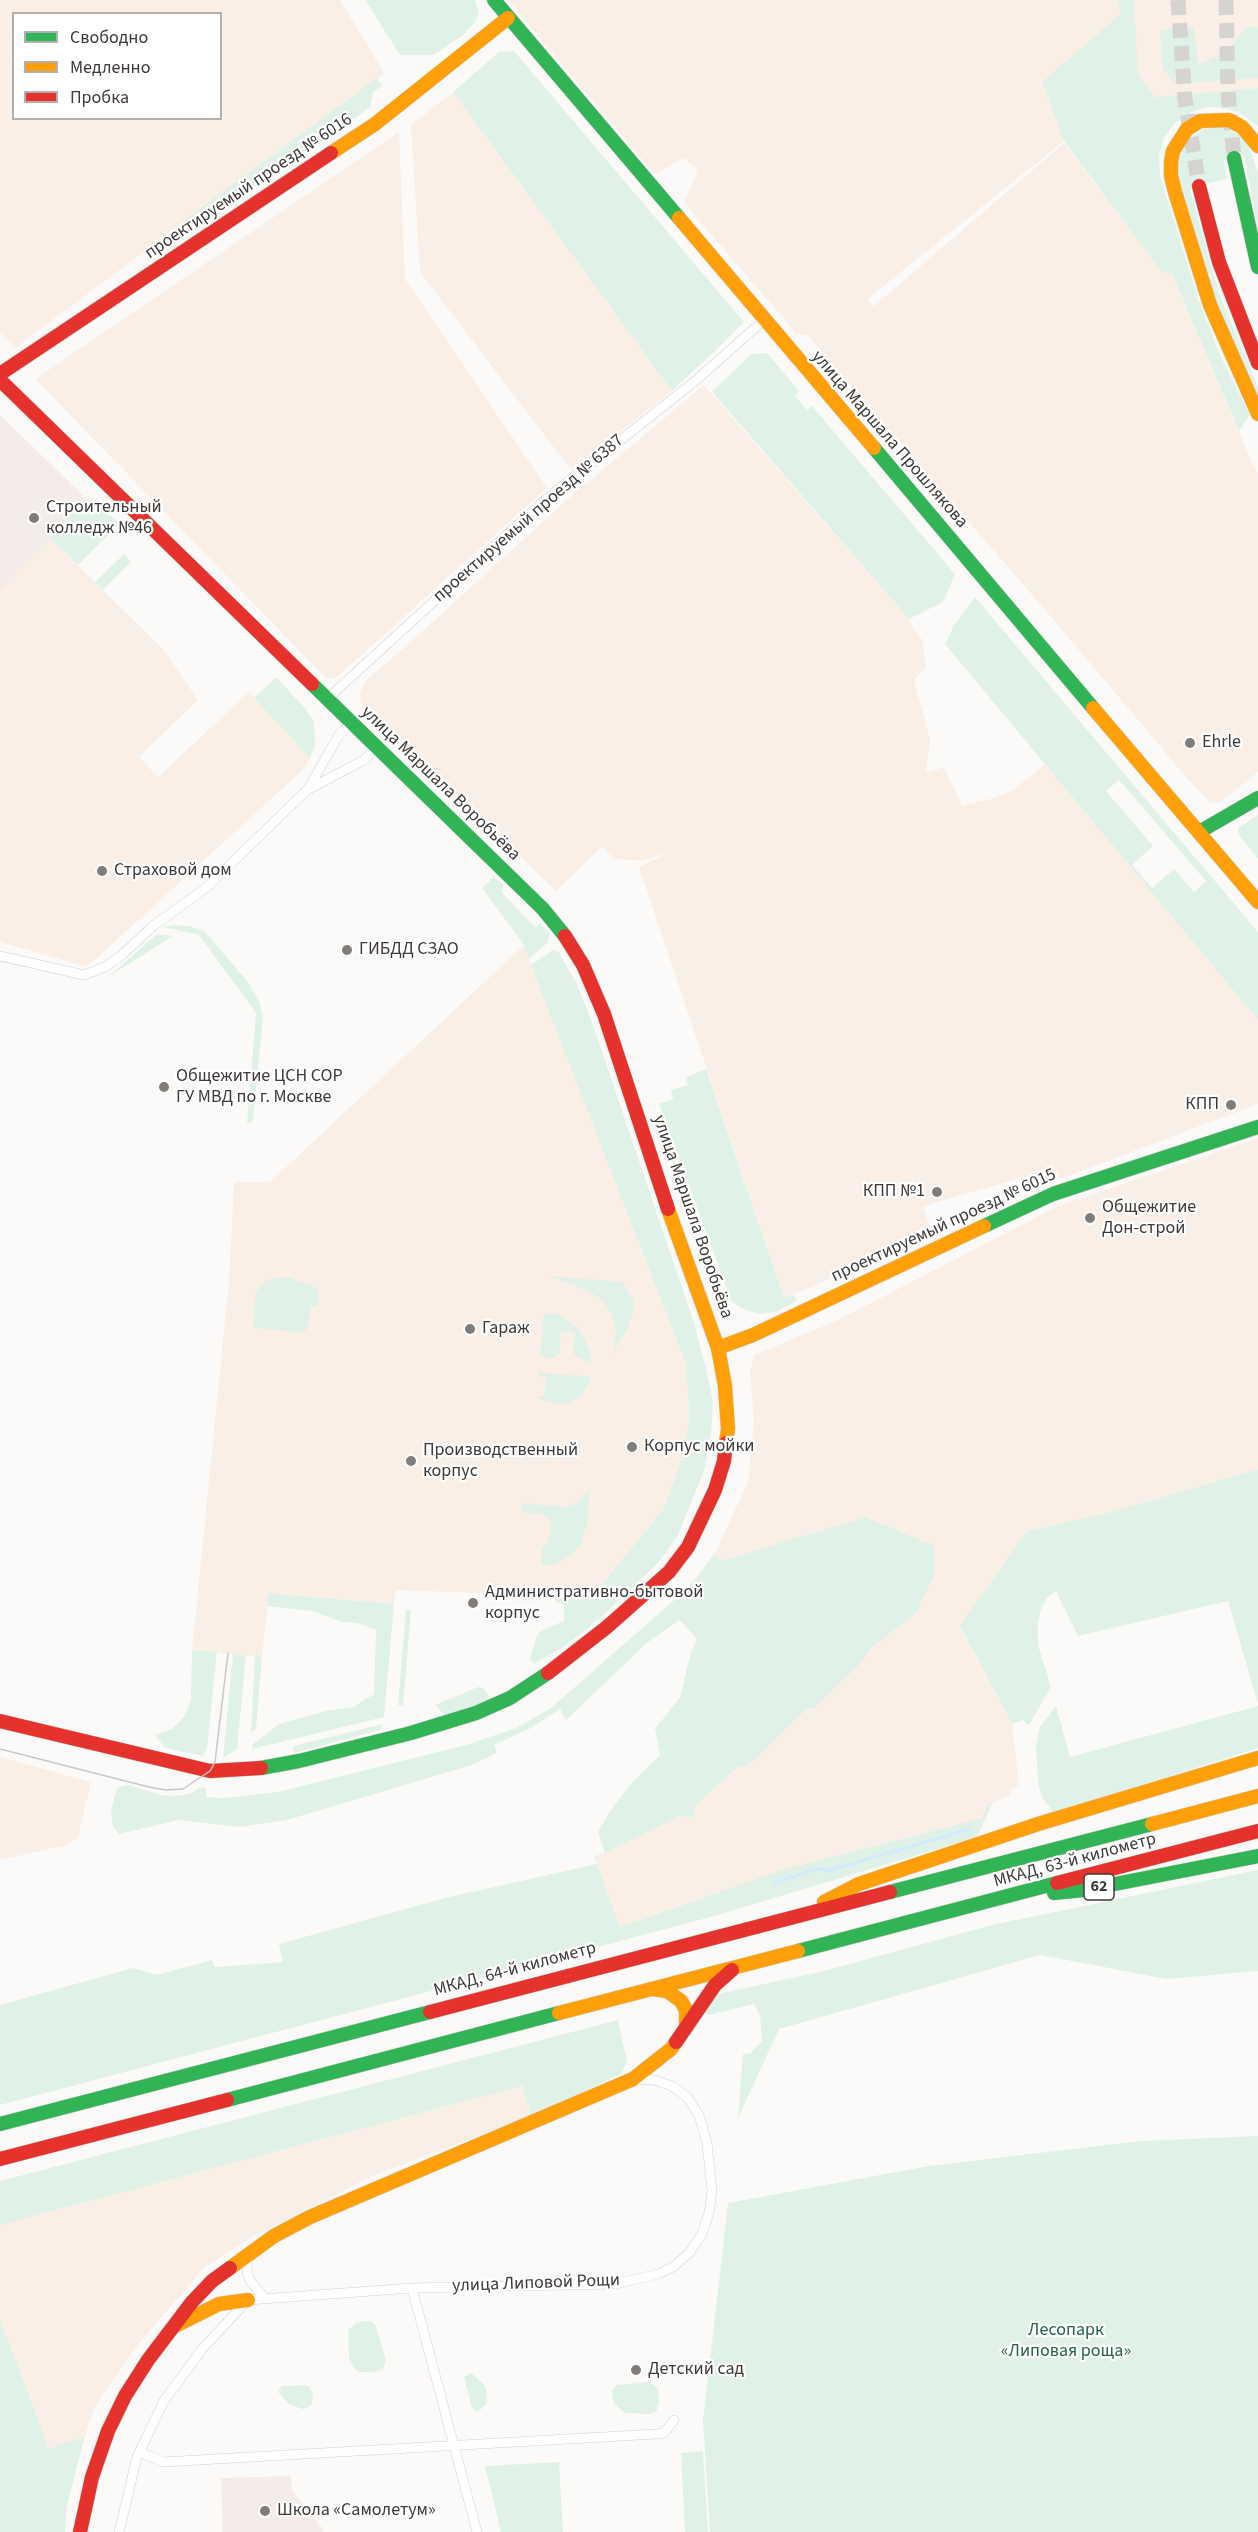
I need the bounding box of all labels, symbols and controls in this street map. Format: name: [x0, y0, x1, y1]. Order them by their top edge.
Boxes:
legend: [12, 12, 222, 120]
text: Свободно: [70, 25, 148, 50]
text: Медленно: [70, 55, 150, 80]
text: Пробка: [70, 85, 129, 110]
street label: проектируемый проезд № 6016: [141, 109, 357, 265]
street label: улица Маршала Прошлякова: [806, 347, 972, 533]
street label: проектируемый проезд № 6387: [429, 430, 629, 608]
place label: Строительный колледж №46: [46, 497, 162, 540]
marker: Строительный колледж №46: [27, 511, 41, 525]
street label: улица Маршала Воробьёва: [356, 702, 524, 866]
place label: Ehrle: [1202, 732, 1241, 754]
marker: Ehrle: [1183, 736, 1197, 750]
place label: Страховой дом: [114, 860, 232, 882]
marker: Страховой дом: [95, 864, 109, 878]
place label: ГИБДД СЗАО: [359, 939, 459, 961]
marker: ГИБДД СЗАО: [340, 943, 354, 957]
place label: Общежитие ЦСН СОР ГУ МВД по г. Москве: [176, 1066, 343, 1108]
marker: Общежитие ЦСН СОР ГУ МВД по г. Москве: [157, 1080, 171, 1094]
place label: КПП: [1185, 1094, 1219, 1116]
marker: КПП: [1224, 1098, 1238, 1112]
street label: улица Маршала Воробьёва: [647, 1113, 737, 1321]
street label: проектируемый проезд № 6015: [828, 1164, 1060, 1288]
place label: КПП №1: [863, 1181, 925, 1203]
marker: КПП №1: [930, 1185, 944, 1199]
place label: Общежитие Дон-строй: [1102, 1197, 1196, 1240]
marker: Общежитие Дон-строй: [1083, 1211, 1097, 1225]
place label: Гараж: [482, 1318, 530, 1340]
marker: Гараж: [463, 1322, 477, 1336]
place label: Корпус мойки: [644, 1436, 755, 1458]
place label: Производственный корпус: [423, 1440, 578, 1482]
marker: Корпус мойки: [625, 1440, 639, 1454]
marker: Производственный корпус: [404, 1454, 418, 1468]
place label: Административно-бытовой корпус: [485, 1582, 703, 1624]
marker: Административно-бытовой корпус: [466, 1596, 480, 1610]
street label: МКАД, 63-й километр: [991, 1829, 1159, 1893]
road number: 62: [1084, 1874, 1114, 1900]
street label: МКАД, 64-й километр: [431, 1938, 599, 2002]
street label: улица Липовой Рощи: [452, 2270, 620, 2298]
park label: Лесопарк «Липовая роща»: [1001, 2320, 1131, 2362]
place label: Детский сад: [648, 2359, 744, 2381]
marker: Детский сад: [629, 2363, 643, 2377]
place label: Школа «Самолетум»: [277, 2500, 436, 2522]
marker: Школа «Самолетум»: [258, 2504, 272, 2518]

